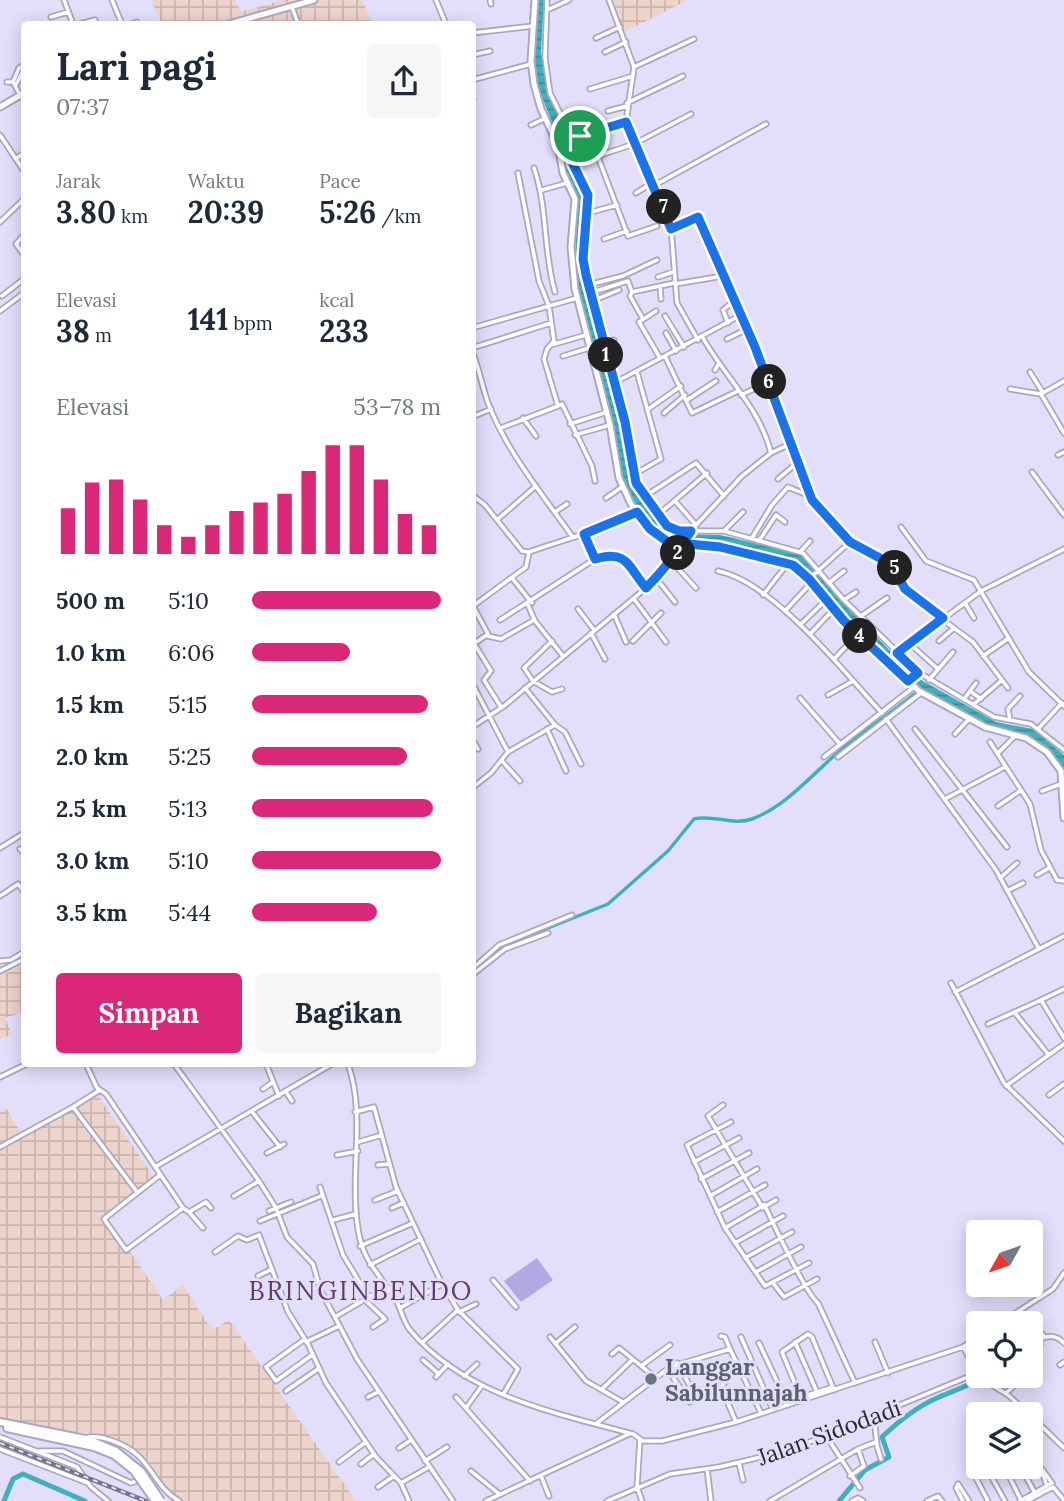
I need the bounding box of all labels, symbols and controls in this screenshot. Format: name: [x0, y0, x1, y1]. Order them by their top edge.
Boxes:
text: Lari pagi: [56, 42, 217, 90]
button: share: [367, 44, 441, 118]
text: 07:37: [56, 92, 109, 121]
pin: [550, 106, 610, 166]
icon: arrive: [561, 117, 599, 155]
text: Jarak: [56, 169, 101, 193]
text: Waktu: [188, 169, 245, 193]
text: Pace: [319, 169, 361, 193]
pin: 7: [646, 190, 682, 224]
text: 3.80: [56, 193, 116, 231]
text: 20:39: [188, 193, 264, 231]
text: 5:26: [319, 193, 376, 231]
text: 7: [659, 194, 668, 218]
text: km: [116, 204, 148, 228]
text: /km: [376, 204, 422, 228]
text: Elevasi: [56, 288, 117, 312]
text: kcal: [319, 288, 354, 312]
text: 141: [188, 300, 228, 338]
text: bpm: [228, 311, 273, 335]
text: 38: [56, 312, 90, 350]
text: 233: [319, 312, 369, 350]
text: m: [90, 323, 112, 347]
pin: 1: [588, 338, 624, 372]
text: 1: [602, 342, 609, 366]
pin: 6: [752, 364, 786, 400]
text: 6: [763, 369, 774, 393]
text: Elevasi: [56, 392, 129, 421]
text: 53–78 m: [353, 392, 441, 421]
pin: 2: [660, 536, 696, 570]
text: 2: [672, 540, 683, 564]
pin: 5: [878, 550, 912, 586]
text: 5: [889, 555, 900, 579]
text: 500 m: [56, 586, 125, 615]
text: 5:10: [168, 586, 209, 615]
pin: 4: [842, 618, 878, 654]
text: 4: [854, 623, 865, 647]
text: 1.0 km: [56, 638, 126, 667]
text: 6:06: [168, 638, 215, 667]
text: 1.5 km: [56, 690, 124, 719]
text: 5:15: [168, 690, 207, 719]
text: 2.0 km: [56, 742, 129, 771]
text: 5:25: [168, 742, 211, 771]
text: 2.5 km: [56, 794, 127, 823]
text: 5:13: [168, 794, 207, 823]
text: 3.0 km: [56, 846, 129, 875]
text: 5:10: [168, 846, 209, 875]
text: 3.5 km: [56, 898, 128, 927]
text: 5:44: [168, 898, 211, 927]
button: Simpan: [56, 973, 242, 1053]
button: Bagikan: [256, 973, 441, 1053]
north arrow: [966, 1220, 1043, 1297]
map controls: [966, 1220, 1043, 1479]
district label: BRINGINBENDO: [249, 1274, 473, 1307]
button: locate: [966, 1311, 1043, 1388]
place label: Langgar Sabilunnajah: [665, 1352, 808, 1407]
marker: Langgar Sabilunnajah: [643, 1371, 659, 1387]
street label: Jalan Sidodadi: [752, 1393, 905, 1472]
button: layers: [966, 1402, 1043, 1479]

